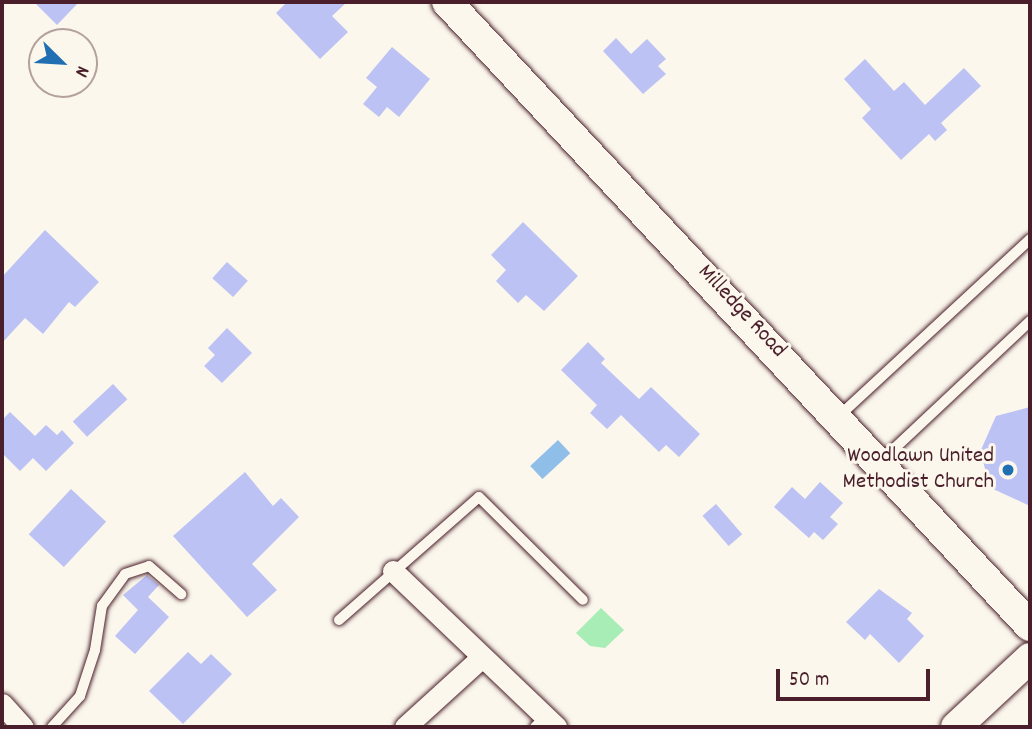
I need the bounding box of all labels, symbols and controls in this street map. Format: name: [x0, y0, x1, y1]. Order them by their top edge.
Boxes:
north arrow: [28, 28, 98, 98]
text: N: [67, 61, 95, 81]
street label: Milledge Road: [691, 259, 791, 365]
place label: Woodlawn United Methodist Church: [843, 443, 994, 497]
marker: Woodlawn United Methodist Church: [1000, 462, 1016, 478]
scale bar: [780, 656, 934, 700]
text: 50 m: [789, 666, 829, 696]

